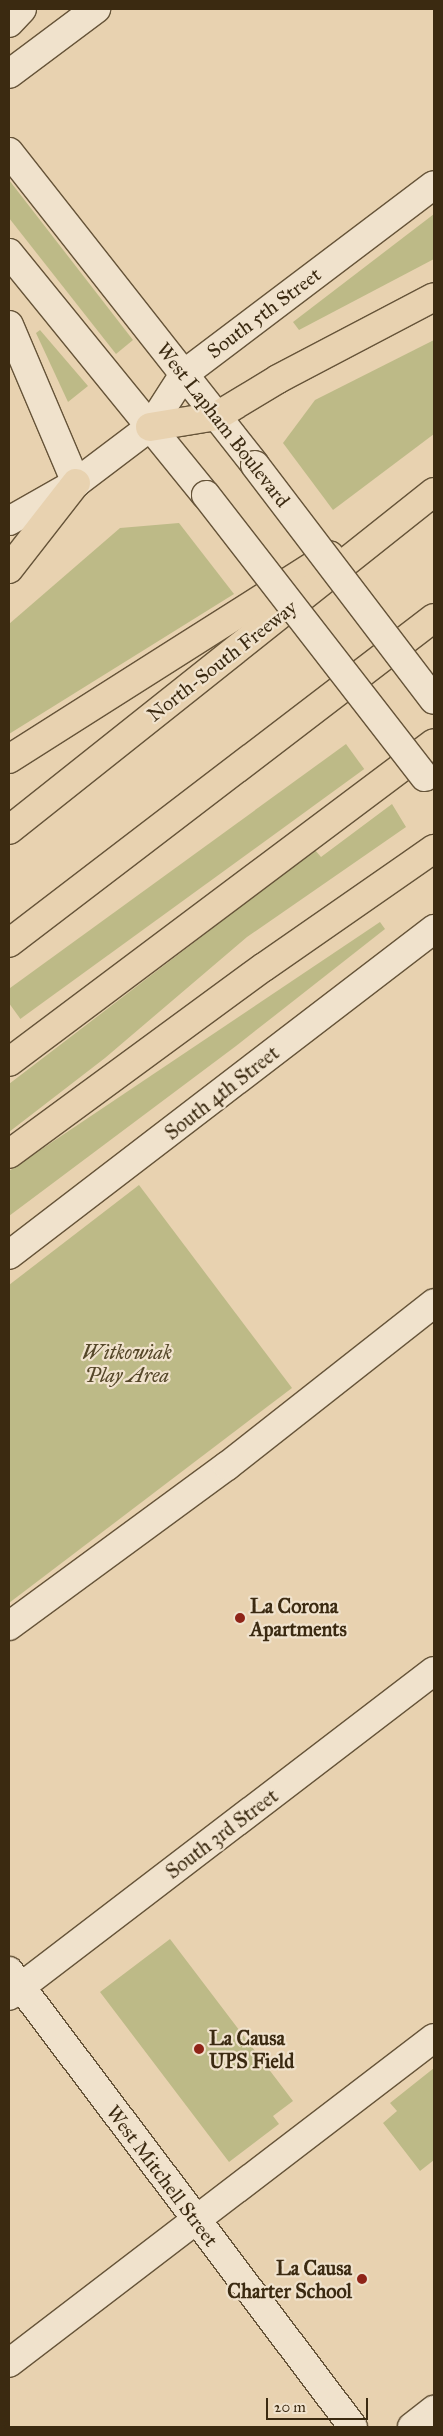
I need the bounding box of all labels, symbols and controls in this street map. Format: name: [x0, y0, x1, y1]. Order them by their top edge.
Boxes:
street label: South 5th Street: [202, 262, 326, 364]
street label: West Lapham Boulevard: [151, 338, 295, 512]
street label: North-South Freeway: [143, 595, 301, 727]
street label: South 4th Street: [160, 1041, 284, 1145]
park label: Witkowiak Play Area: [82, 1340, 172, 1387]
place label: La Corona Apartments: [250, 1594, 347, 1641]
marker: La Corona Apartments: [234, 1612, 246, 1624]
street label: South 3rd Street: [161, 1784, 283, 1884]
place label: La Causa UPS Field: [209, 2026, 294, 2073]
marker: La Causa UPS Field: [193, 2043, 205, 2055]
street label: West Mitchell Street: [101, 2101, 223, 2251]
place label: La Causa Charter School: [227, 2256, 352, 2303]
marker: La Causa Charter School: [356, 2273, 368, 2285]
scale bar: [268, 2388, 370, 2420]
text: 20 m: [274, 2398, 306, 2416]

